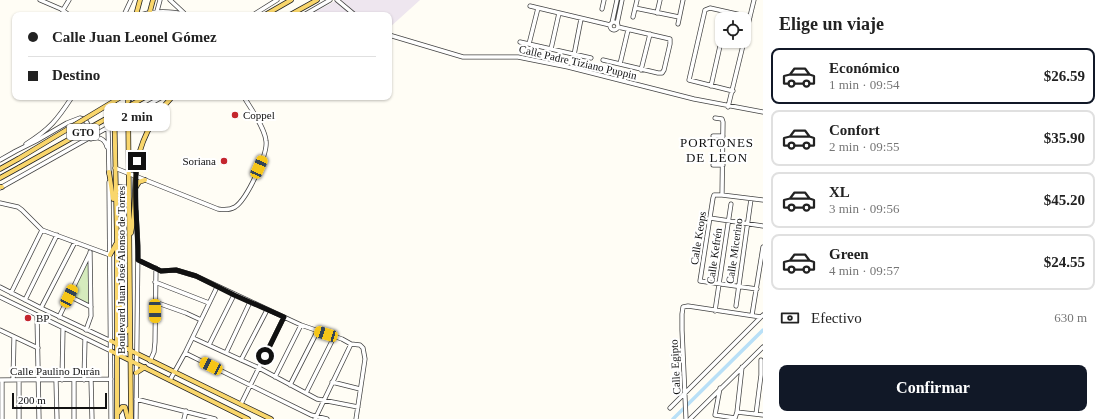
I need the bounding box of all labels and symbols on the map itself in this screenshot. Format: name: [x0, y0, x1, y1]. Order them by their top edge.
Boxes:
street label: Calle Padre Tiziano Puppin: [518, 43, 639, 82]
callout: 2 min: [104, 103, 170, 131]
place label: Coppel: [243, 109, 275, 121]
marker: Coppel: [230, 110, 240, 120]
road number: GTO: [67, 124, 99, 140]
district label: PORTONES DE LEON: [680, 135, 754, 165]
route end: [128, 152, 146, 170]
car: [249, 154, 269, 180]
place label: Soriana: [182, 155, 216, 167]
marker: Soriana: [219, 156, 229, 166]
street label: Boulevard Juan José Alonso de Torres: [115, 186, 127, 354]
street label: Calle Keops: [688, 210, 708, 266]
street label: Calle Micerino: [723, 217, 745, 285]
street label: Calle Kefrén: [704, 227, 724, 285]
car: [58, 283, 80, 309]
car: [149, 299, 161, 323]
place label: BP: [36, 312, 49, 324]
marker: BP: [23, 313, 33, 323]
car: [313, 325, 339, 343]
street label: Calle Egipto: [668, 339, 682, 395]
route start: [256, 347, 274, 365]
car: [198, 355, 224, 377]
street label: Calle Paulino Durán: [10, 365, 100, 377]
scale bar: [12, 391, 107, 410]

